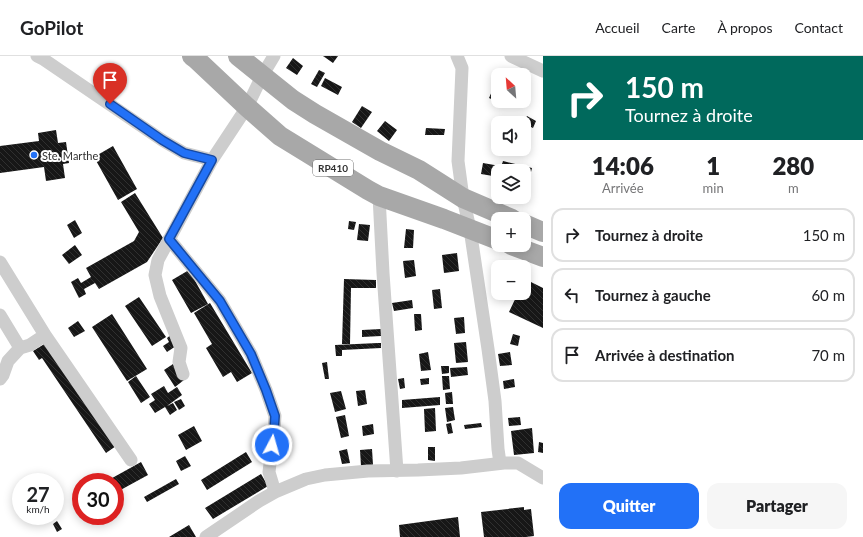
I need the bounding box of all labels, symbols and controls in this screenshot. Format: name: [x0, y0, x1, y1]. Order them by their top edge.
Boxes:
text: GoPilot: [20, 16, 83, 39]
text: Accueil: [595, 19, 640, 36]
text: Carte: [662, 19, 695, 36]
text: À propos: [717, 19, 772, 36]
text: Contact: [794, 19, 843, 36]
pin: [93, 63, 127, 104]
north arrow: [491, 68, 531, 108]
map controls: [491, 68, 531, 300]
icon: arrive: [99, 69, 121, 91]
text: 150 m: [625, 70, 704, 104]
icon: right: [559, 72, 611, 124]
text: Tournez à droite: [625, 104, 753, 126]
button: sound: [491, 116, 531, 156]
place label: Ste. Marthe: [42, 149, 98, 162]
marker: Ste. Marthe: [29, 150, 39, 160]
text: 14:06: [592, 151, 654, 180]
text: 1: [706, 151, 720, 180]
text: 280: [772, 151, 814, 180]
road number: RP410: [313, 160, 353, 176]
button: layers: [491, 164, 531, 204]
text: Arrivée: [602, 180, 644, 196]
text: min: [703, 180, 724, 196]
text: m: [788, 180, 799, 196]
button: +: [491, 212, 531, 252]
icon: right: [561, 224, 583, 246]
text: Tournez à droite: [595, 226, 703, 244]
text: 150 m: [803, 226, 845, 244]
button: −: [491, 260, 531, 300]
icon: left: [561, 284, 583, 306]
text: Tournez à gauche: [595, 286, 711, 304]
text: 60 m: [811, 286, 845, 304]
icon: arrive: [561, 344, 583, 366]
text: Arrivée à destination: [595, 346, 734, 364]
text: 70 m: [811, 346, 845, 364]
position arrow: [251, 424, 293, 466]
speed limit sign: 30: [72, 473, 124, 525]
text: 27: [26, 482, 50, 506]
button: Quitter: [559, 483, 699, 529]
button: Partager: [707, 483, 847, 529]
text: km/h: [26, 503, 50, 515]

